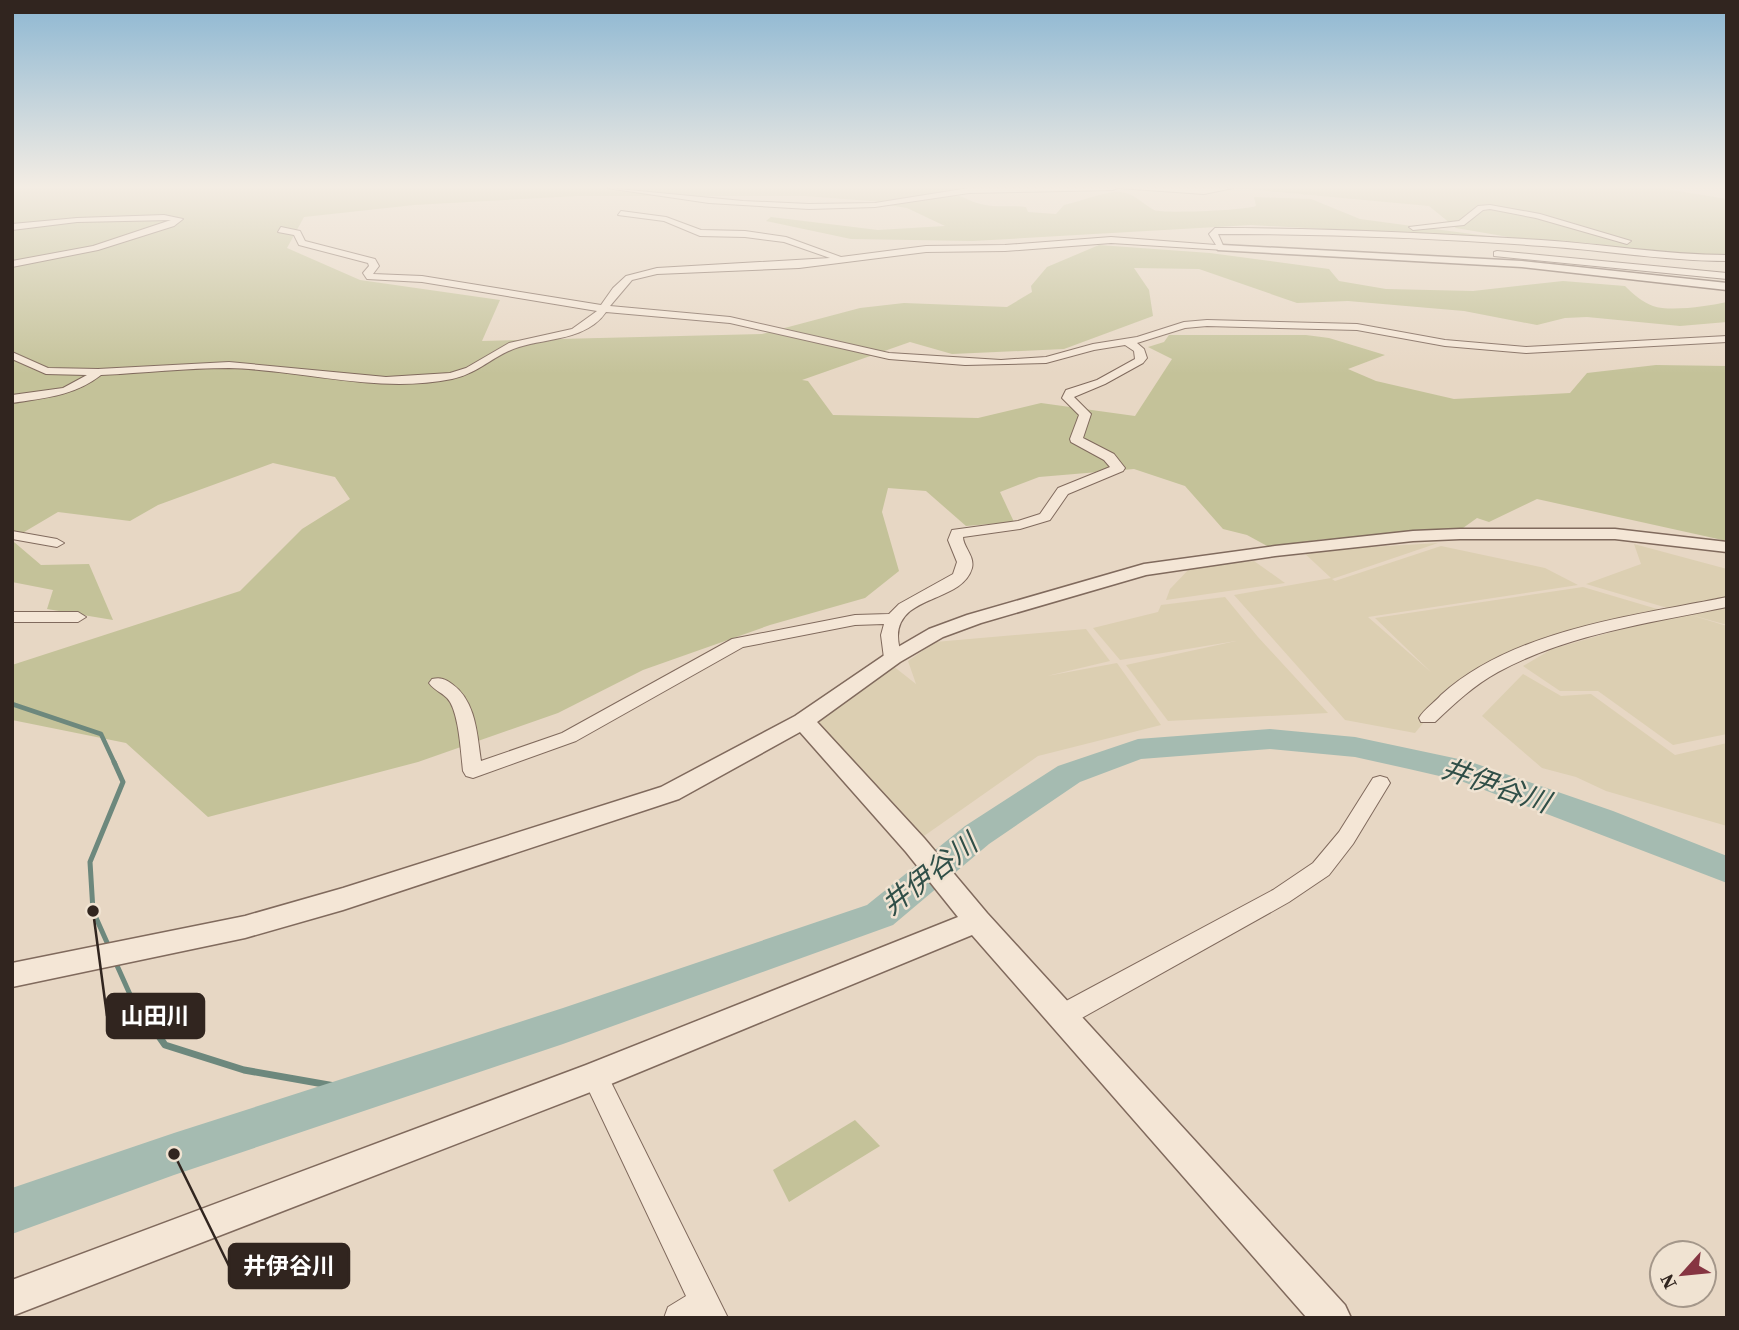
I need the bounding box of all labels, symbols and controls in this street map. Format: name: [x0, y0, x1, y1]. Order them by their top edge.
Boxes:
water label: 井伊谷川: [1437, 749, 1558, 822]
water label: 井伊谷川: [873, 823, 987, 923]
callout: 山田川: [107, 994, 204, 1038]
text: 山田川: [121, 1000, 190, 1032]
north arrow: [1648, 1239, 1718, 1309]
callout: 井伊谷川: [229, 1244, 349, 1288]
text: 井伊谷川: [243, 1250, 335, 1282]
text: N: [1653, 1270, 1683, 1294]

